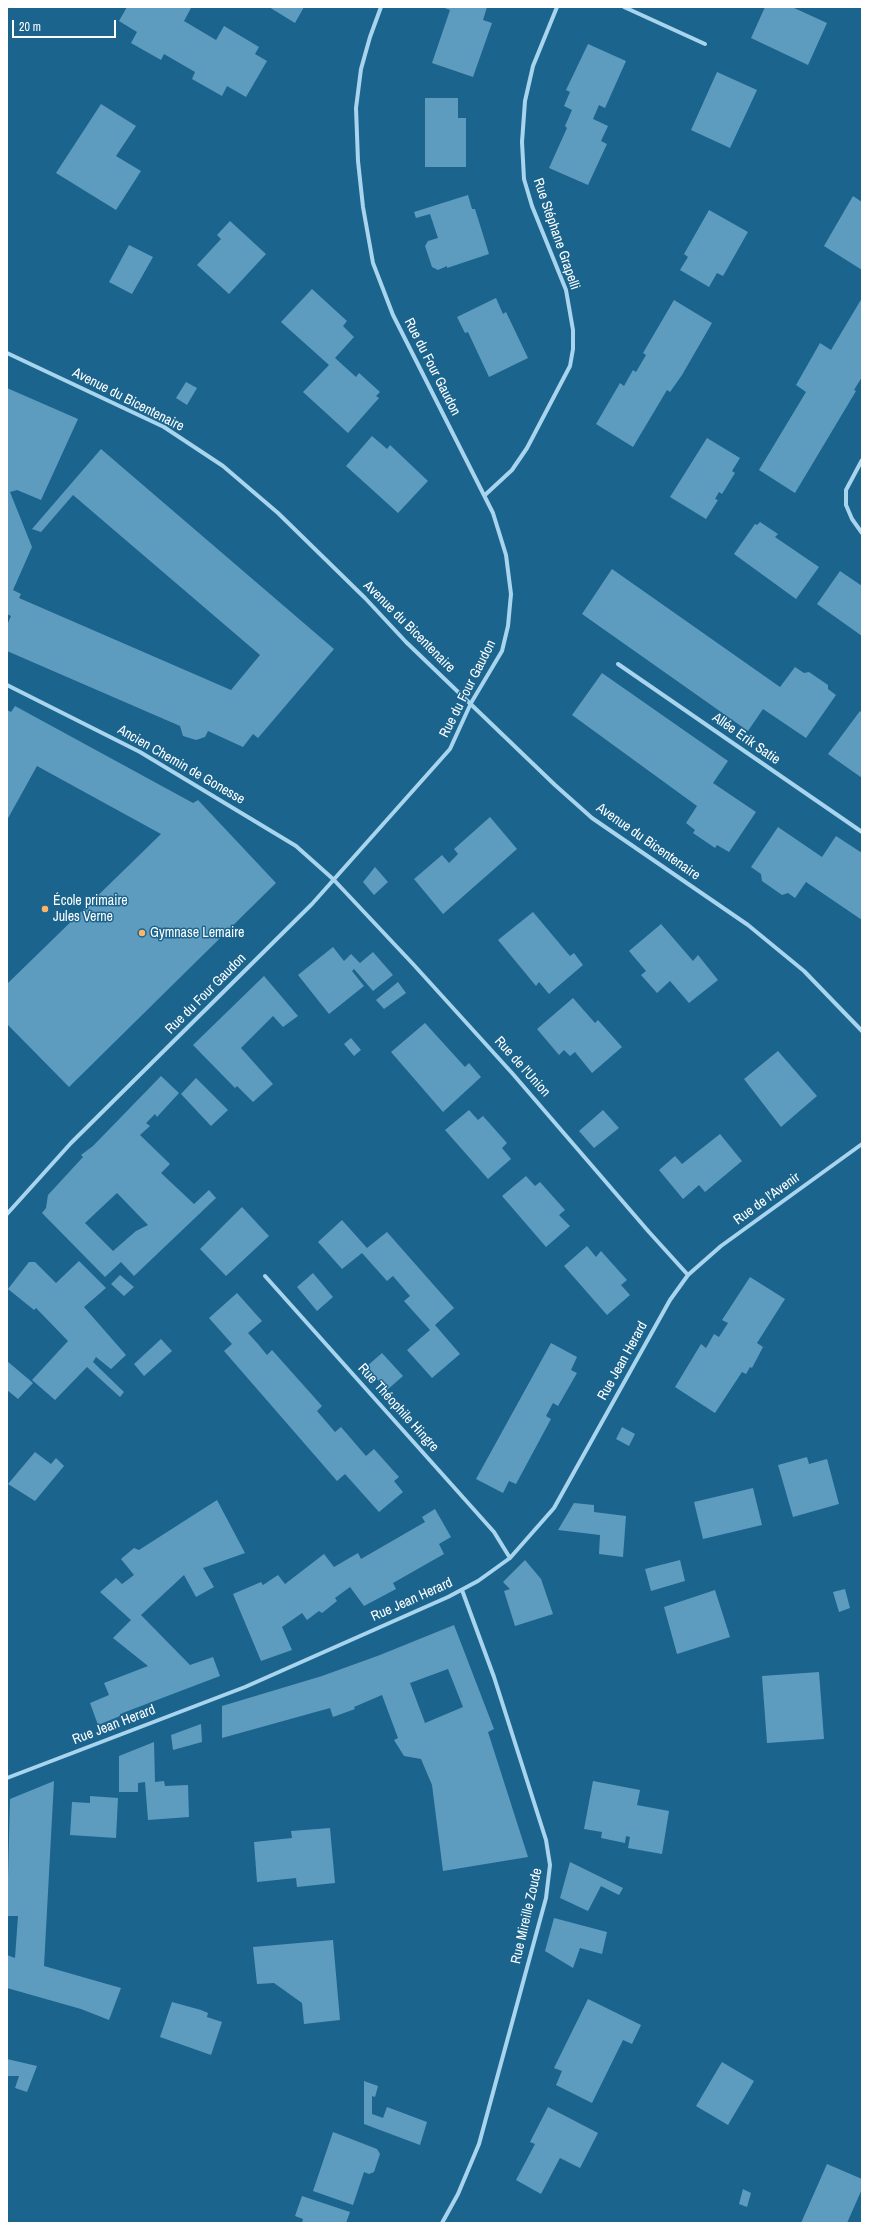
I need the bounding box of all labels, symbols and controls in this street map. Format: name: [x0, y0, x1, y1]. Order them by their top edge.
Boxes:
scale bar: [14, 12, 118, 38]
text: 20 m: [19, 19, 41, 35]
street label: Rue Stéphane Grapelli: [529, 176, 583, 292]
street label: Rue du Four Gaudon: [400, 315, 464, 419]
street label: Avenue du Bicentenaire: [69, 365, 187, 435]
street label: Avenue du Bicentenaire: [360, 578, 458, 676]
street label: Rue du Four Gaudon: [436, 637, 500, 741]
street label: Allée Erik Satie: [709, 709, 783, 769]
street label: Ancien Chemin de Gonesse: [114, 722, 248, 808]
street label: Avenue du Bicentenaire: [593, 800, 703, 884]
place label: École primaire Jules Verne: [53, 893, 128, 926]
marker: École primaire Jules Verne: [40, 904, 50, 914]
place label: Gymnase Lemaire: [150, 925, 244, 941]
marker: Gymnase Lemaire: [137, 928, 147, 938]
street label: Rue du Four Gaudon: [162, 950, 250, 1038]
street label: Rue de l'Union: [490, 1033, 554, 1101]
street label: Rue de l'Avenir: [731, 1169, 803, 1229]
street label: Rue Jean Herard: [594, 1319, 652, 1403]
street label: Rue Théophile Hingre: [354, 1360, 442, 1456]
street label: Rue Jean Herard: [369, 1575, 455, 1625]
street label: Rue Jean Herard: [70, 1701, 158, 1749]
street label: Rue Mireille Zoude: [508, 1867, 546, 1965]

